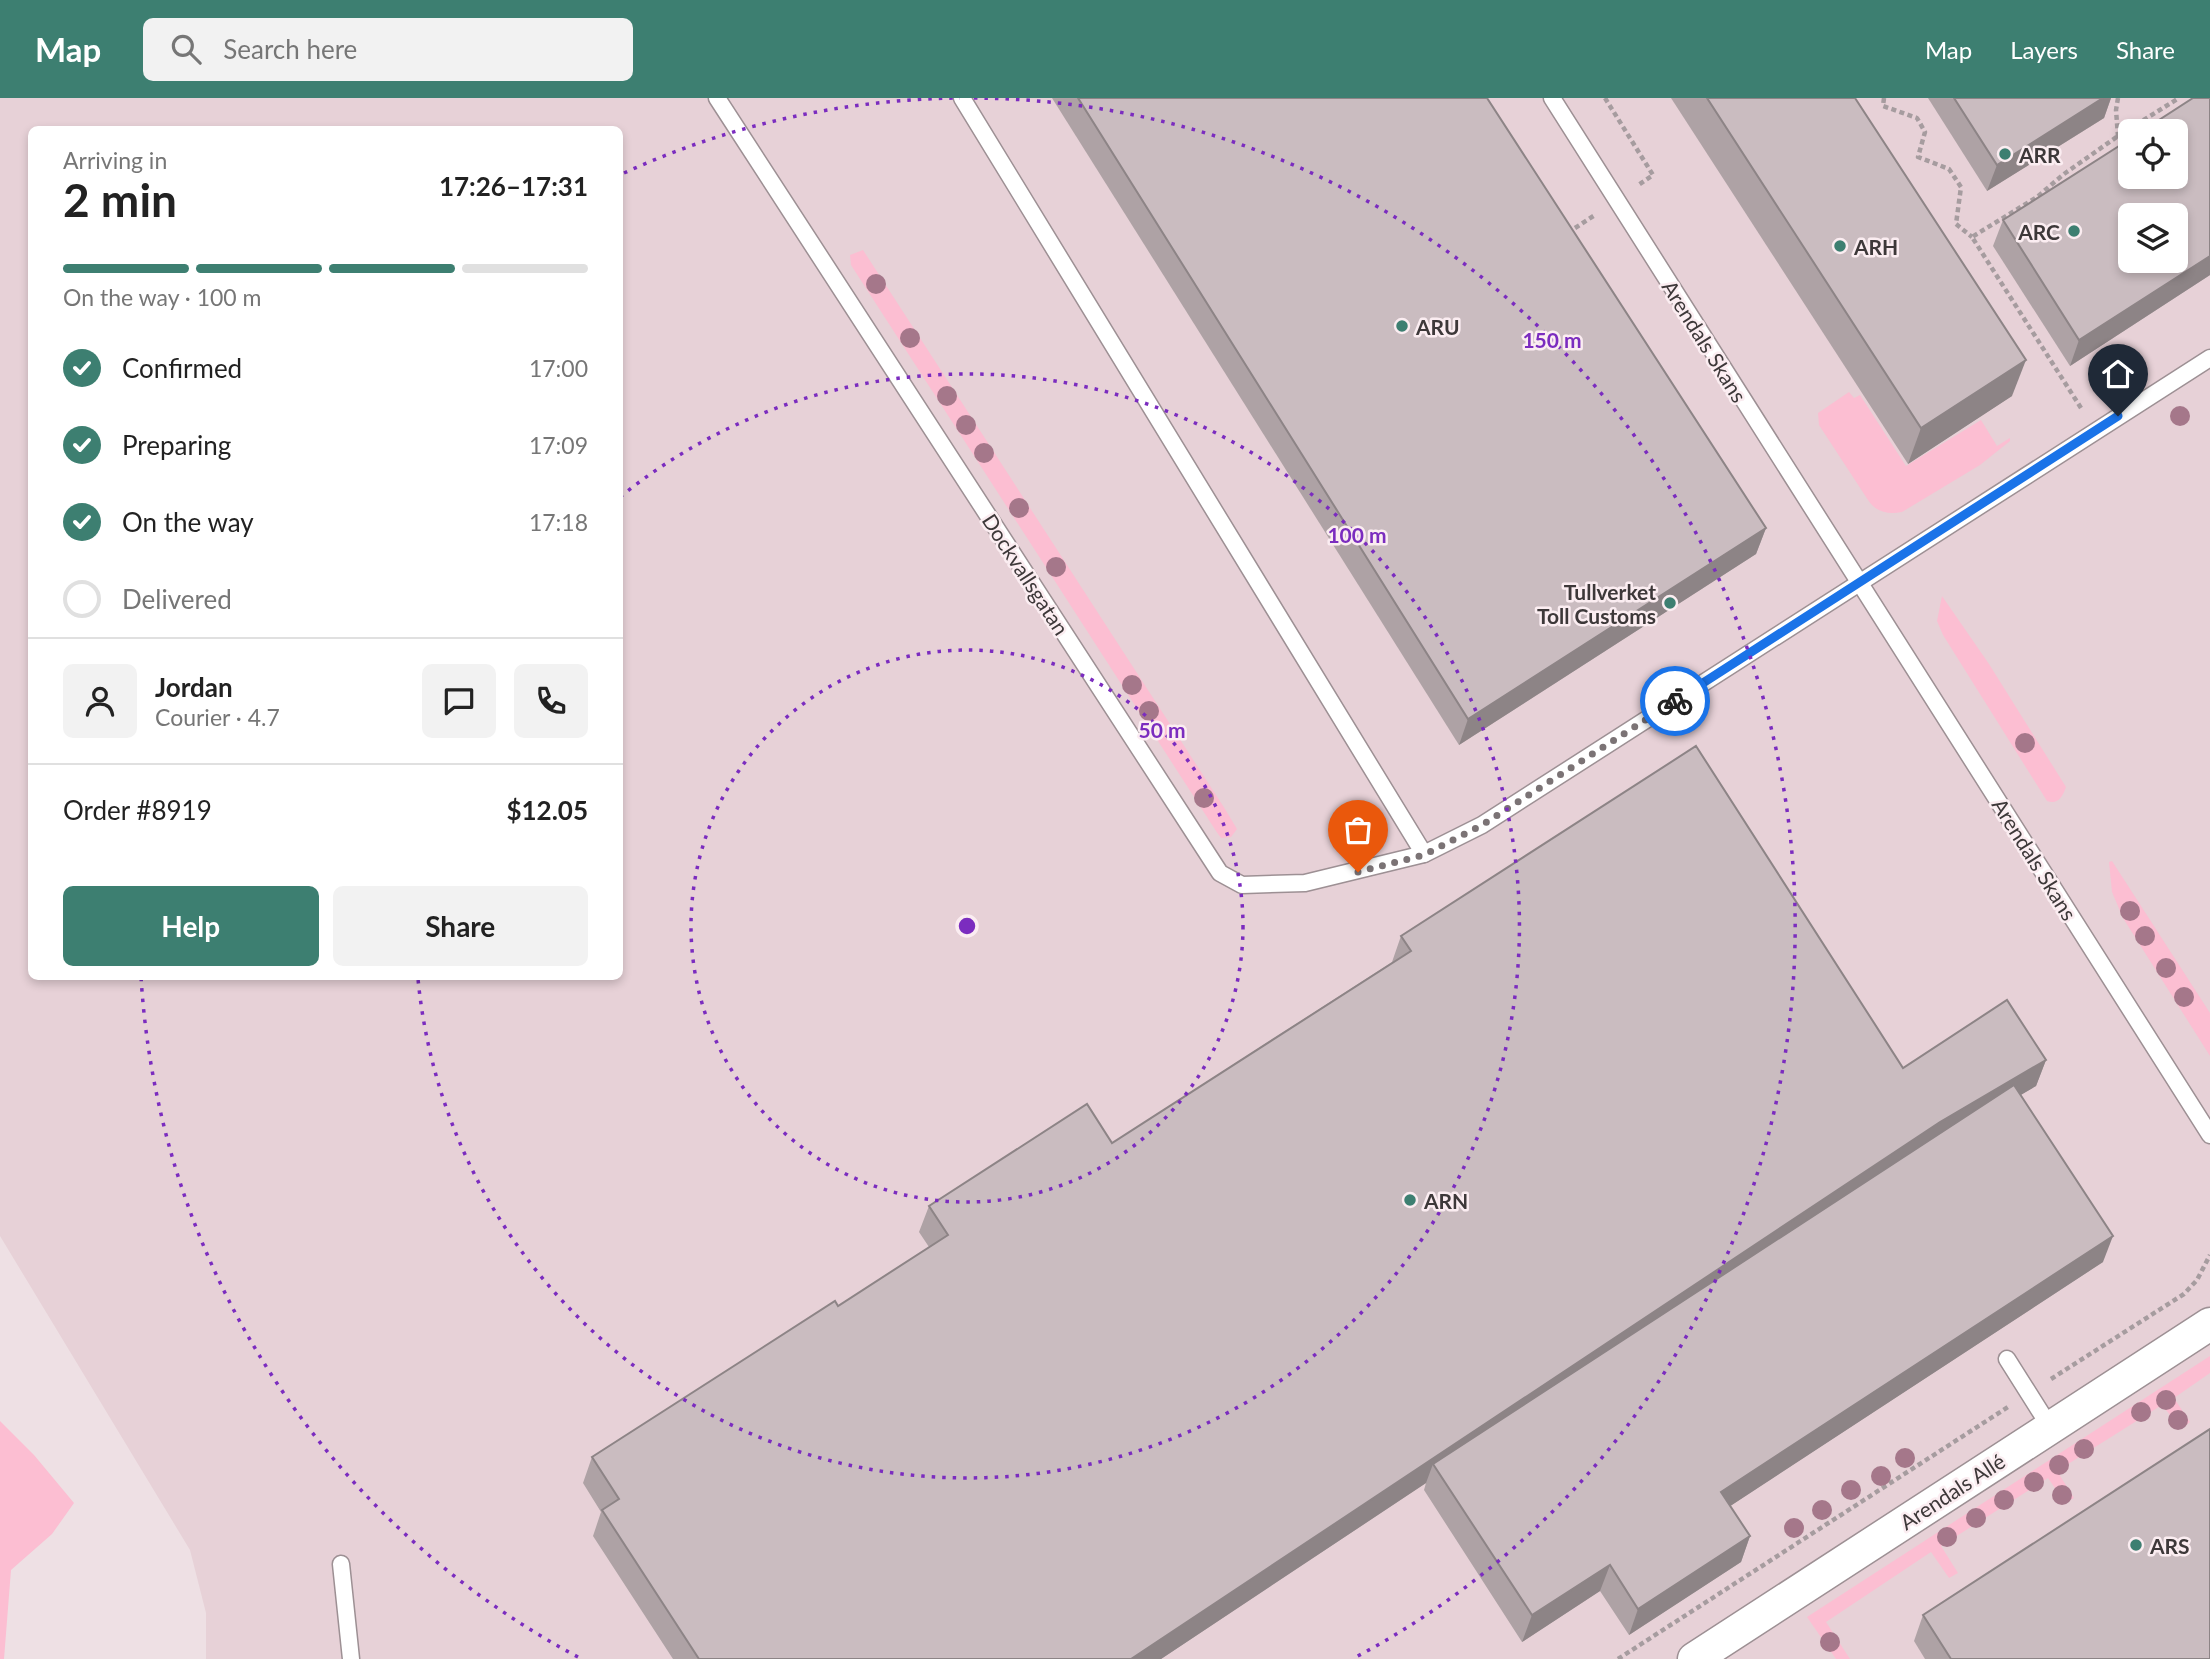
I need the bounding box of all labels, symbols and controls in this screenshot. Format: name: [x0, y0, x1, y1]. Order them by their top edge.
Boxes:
search box: [143, 18, 633, 81]
text: Map: [35, 29, 101, 69]
icon: search: [167, 30, 205, 68]
text: Search here: [223, 33, 357, 65]
text: Map: [1925, 35, 1972, 64]
text: Layers: [2010, 35, 2078, 64]
text: Share: [2116, 35, 2175, 64]
map controls: [2118, 119, 2188, 273]
button: locate: [2118, 119, 2188, 189]
place label: ARR: [2018, 142, 2061, 167]
text: Arriving in: [63, 146, 167, 174]
marker: ARR: [1997, 146, 2013, 162]
text: 17:26–17:31: [439, 170, 588, 202]
text: 2 min: [63, 172, 177, 227]
button: layers: [2118, 203, 2188, 273]
place label: ARC: [2017, 219, 2060, 244]
marker: ARC: [2066, 223, 2082, 239]
place label: ARH: [1853, 234, 1898, 259]
marker: ARH: [1832, 238, 1848, 254]
street label: Arendals Skans: [1658, 275, 1752, 407]
text: On the way · 100 m: [63, 283, 262, 311]
place label: ARU: [1415, 314, 1460, 339]
marker: ARU: [1394, 318, 1410, 334]
text: 150 m: [1522, 327, 1582, 352]
pin: [2088, 344, 2148, 416]
icon: check: [63, 349, 101, 387]
text: Confirmed: [122, 352, 242, 384]
text: 17:00: [529, 354, 588, 382]
icon: home: [2099, 355, 2137, 393]
icon: check: [63, 426, 101, 464]
text: Preparing: [122, 429, 231, 461]
text: 17:09: [529, 431, 588, 459]
icon: check: [63, 503, 101, 541]
text: On the way: [122, 506, 254, 538]
text: 17:18: [529, 508, 588, 536]
street label: Dockvallsgatan: [978, 509, 1074, 639]
text: 100 m: [1327, 522, 1387, 547]
place label: Tullverket Toll Customs: [1537, 579, 1656, 628]
text: Delivered: [122, 583, 232, 615]
marker: Tullverket Toll Customs: [1662, 595, 1678, 611]
button: person: [63, 664, 137, 738]
button: chat: [422, 664, 496, 738]
button: phone: [514, 664, 588, 738]
courier: [1640, 666, 1710, 736]
text: Jordan: [155, 671, 233, 703]
icon: bike: [1656, 682, 1694, 720]
text: Courier · 4.7: [155, 703, 280, 731]
text: 50 m: [1138, 717, 1186, 742]
street label: Arendals Skans: [1988, 793, 2082, 925]
text: Order #8919: [63, 794, 212, 826]
text: $12.05: [506, 794, 588, 826]
pin: [1328, 800, 1388, 872]
icon: bag: [1339, 811, 1377, 849]
button: Help: [63, 886, 319, 966]
button: Share: [333, 886, 588, 966]
centre of rings: [955, 914, 979, 938]
place label: ARN: [1423, 1188, 1468, 1213]
marker: ARN: [1402, 1192, 1418, 1208]
street label: Arendals Allé: [1895, 1448, 2009, 1534]
place label: ARS: [2149, 1533, 2190, 1558]
marker: ARS: [2128, 1537, 2144, 1553]

